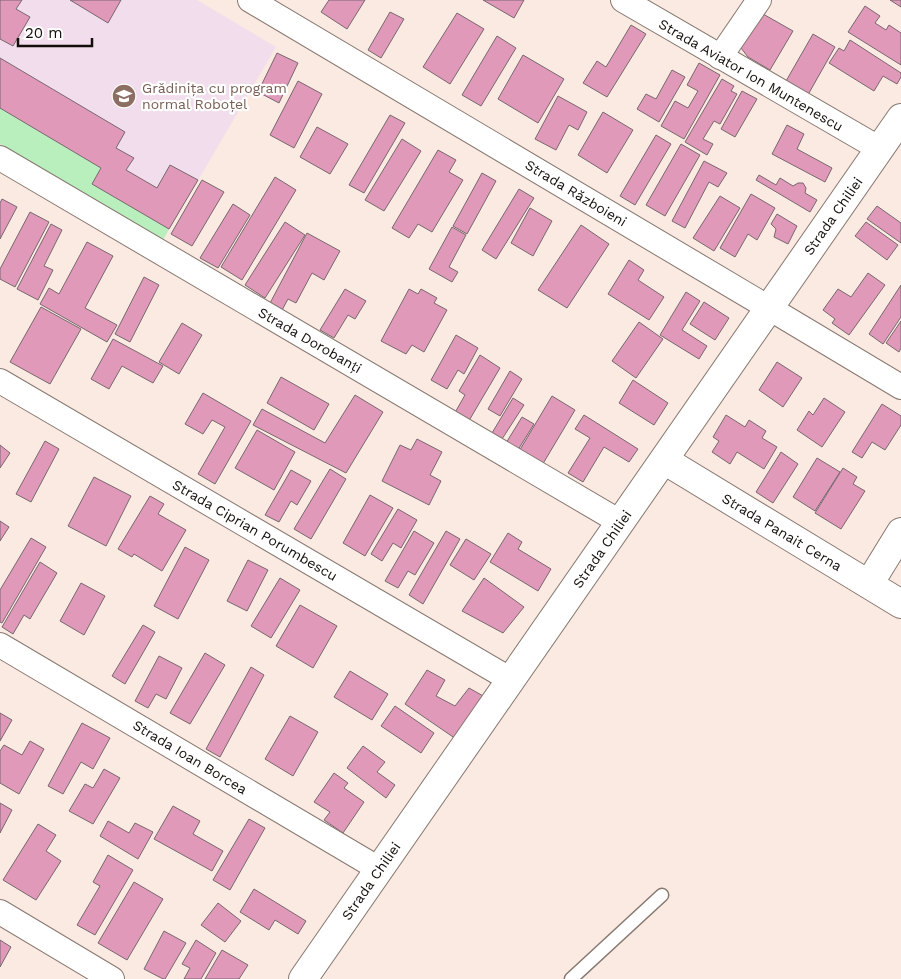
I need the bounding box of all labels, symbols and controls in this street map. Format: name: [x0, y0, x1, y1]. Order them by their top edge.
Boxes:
scale bar: [18, 15, 91, 47]
street label: Strada Aviator Ion Muntenescu: [656, 16, 846, 134]
text: 20 m: [25, 24, 63, 42]
place label: Grădinița cu program normal Roboțel: [142, 80, 287, 113]
school or university icon: Grădinița cu program normal Roboțel: [111, 83, 137, 109]
street label: Strada Războieni: [522, 156, 630, 230]
street label: Strada Chiliei: [800, 174, 866, 258]
street label: Strada Dorobanți: [255, 304, 365, 377]
street label: Strada Ciprian Porumbescu: [170, 476, 340, 584]
street label: Strada Panait Cerna: [719, 490, 845, 574]
street label: Strada Chiliei: [569, 507, 635, 591]
street label: Strada Ioan Borcea: [130, 717, 250, 797]
street label: Strada Chiliei: [338, 839, 404, 923]

